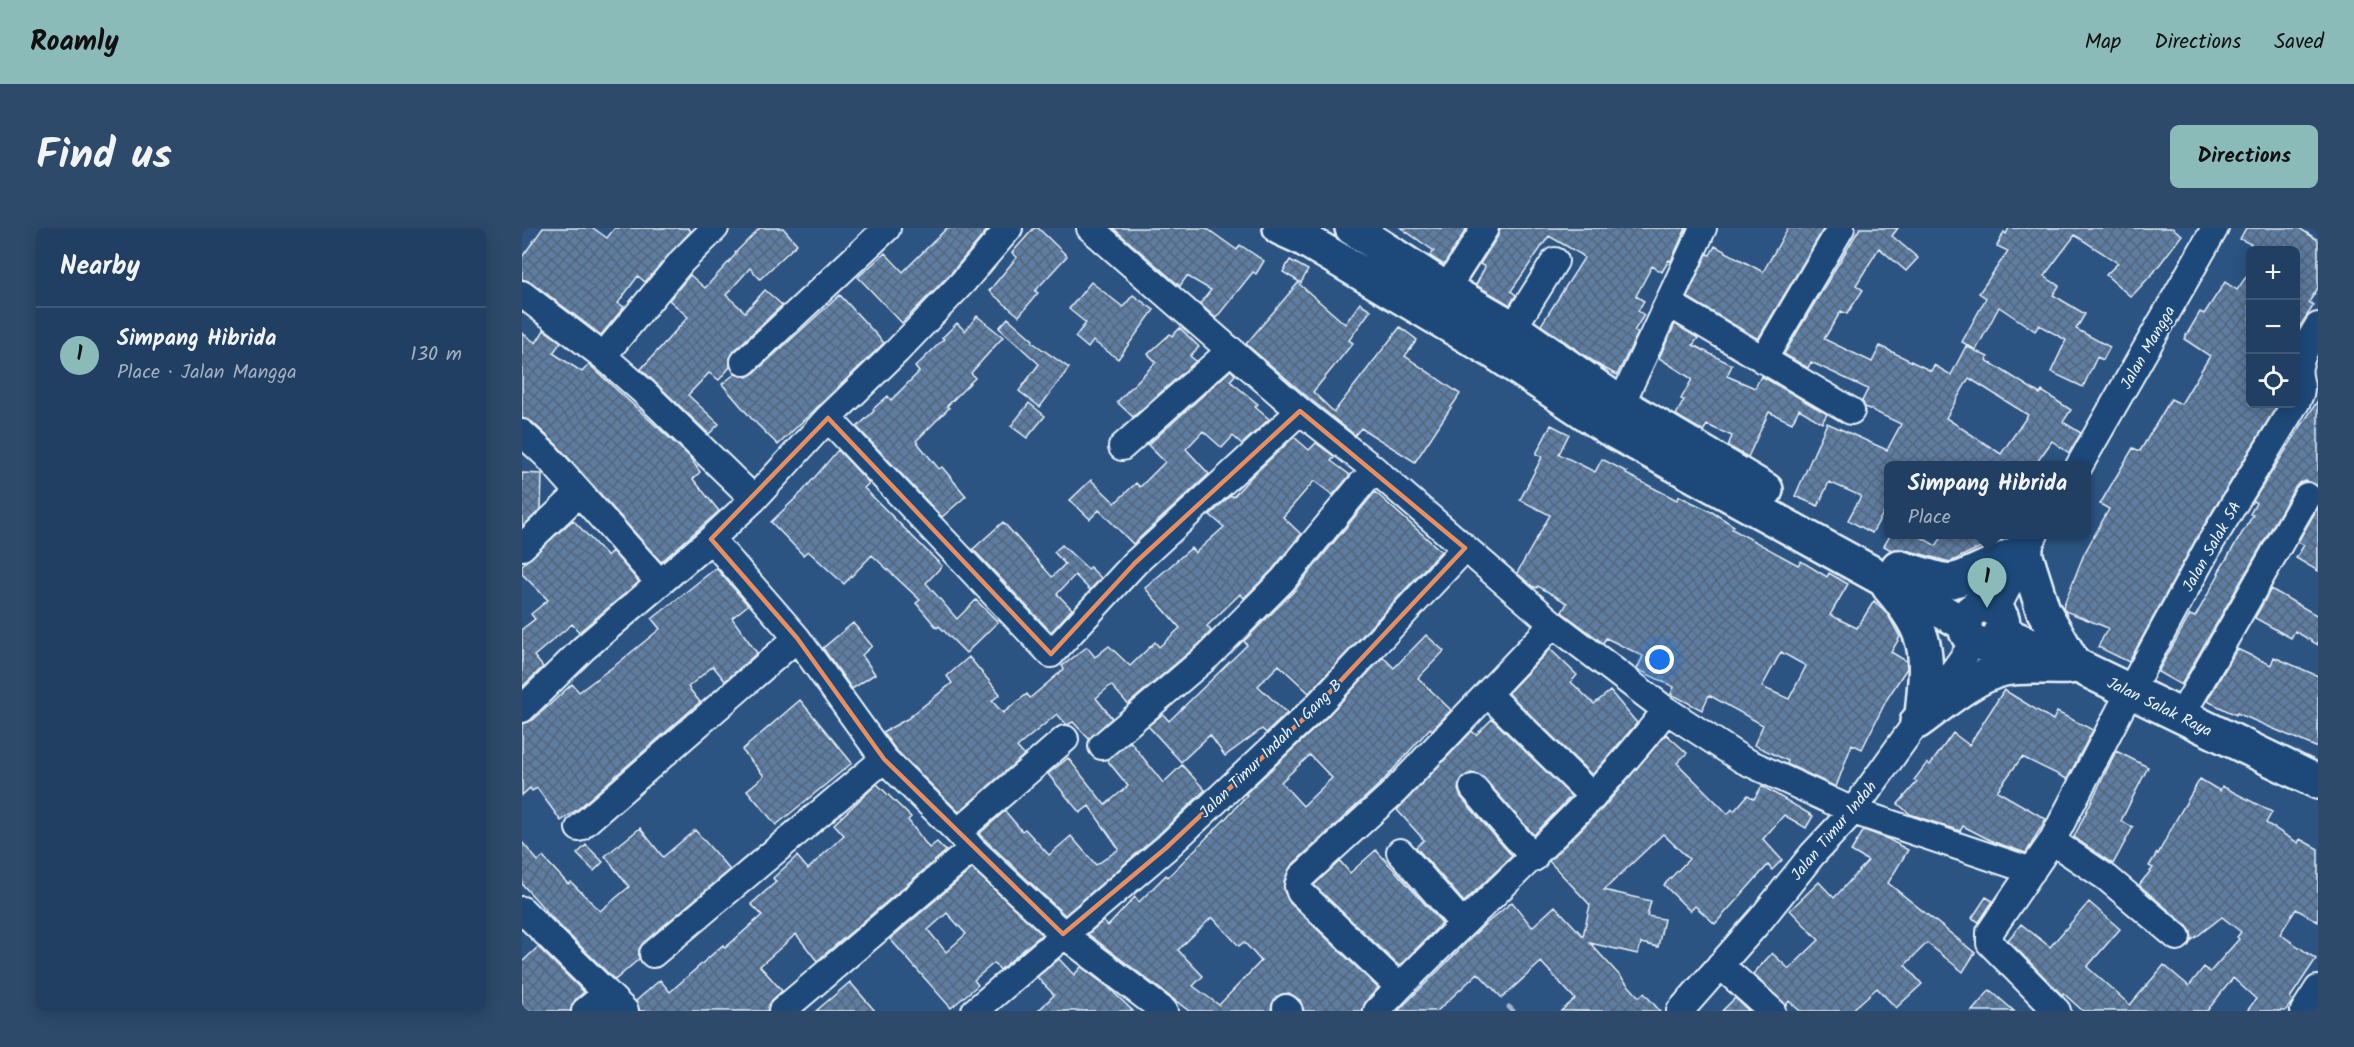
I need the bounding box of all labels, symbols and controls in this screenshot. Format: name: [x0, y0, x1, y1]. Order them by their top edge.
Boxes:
text: Roamly: [30, 20, 119, 65]
text: Map: [2085, 26, 2121, 59]
text: Directions: [2154, 26, 2241, 59]
text: Saved: [2274, 26, 2324, 59]
text: Find us: [36, 123, 172, 190]
button: Directions: [2170, 125, 2318, 188]
text: Nearby: [60, 246, 140, 288]
map controls: [2246, 246, 2300, 408]
button: +: [2246, 246, 2300, 300]
button: −: [2246, 300, 2300, 354]
street label: Jalan Mangga: [2114, 301, 2182, 394]
text: Simpang Hibrida: [117, 322, 276, 357]
text: 1: [76, 339, 83, 371]
text: 130 m: [410, 339, 462, 371]
button: locate: [2246, 354, 2300, 408]
text: Place · Jalan Mangga: [117, 357, 297, 389]
popup: [1884, 461, 2091, 539]
text: Simpang Hibrida: [1908, 467, 2067, 502]
street label: Jalan Salak 5A: [2176, 497, 2249, 597]
text: Place: [1908, 502, 1951, 534]
pin: 1: [1968, 558, 2006, 608]
your location: [1645, 645, 1674, 674]
street label: Jalan Salak Raya: [2102, 671, 2216, 744]
street label: Jalan Timur Indah I Gang B: [1194, 674, 1349, 824]
street label: Jalan Timur Indah: [1785, 776, 1883, 886]

